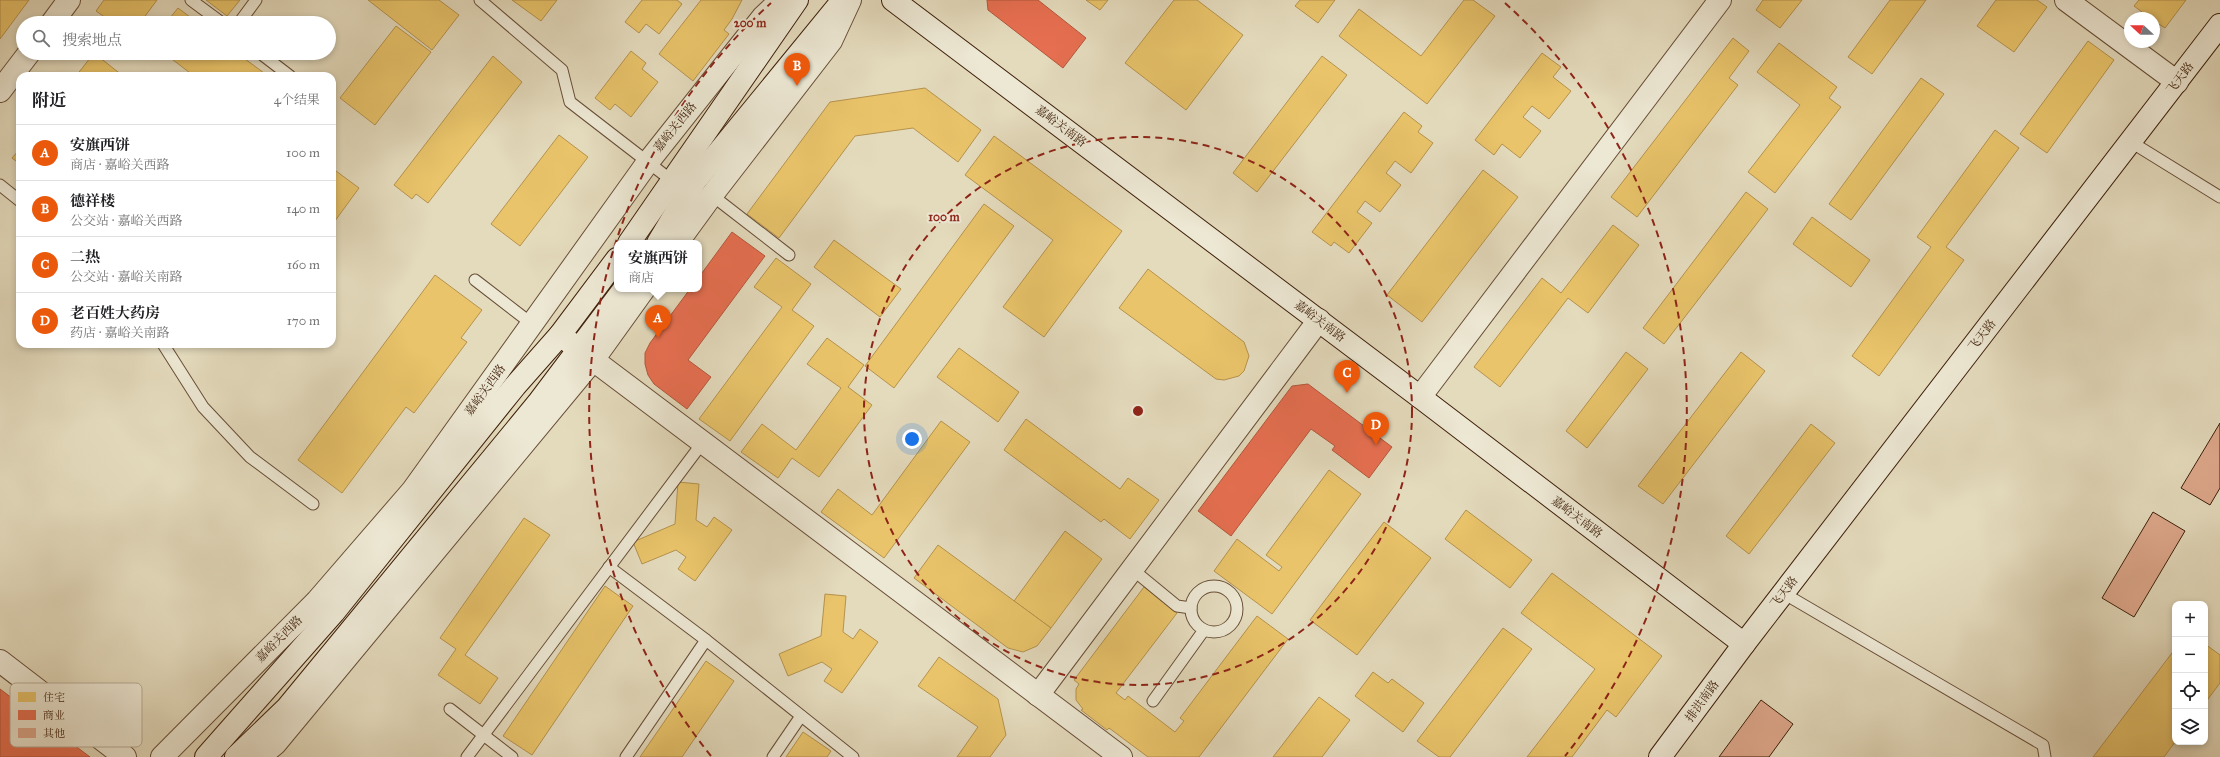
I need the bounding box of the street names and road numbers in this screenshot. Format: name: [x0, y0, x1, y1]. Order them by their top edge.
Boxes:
street label: 飞天路: [2164, 59, 2196, 97]
street label: 嘉峪关西路: [651, 99, 699, 155]
street label: 嘉峪关南路: [1033, 102, 1089, 150]
street label: 嘉峪关南路: [1292, 297, 1348, 345]
street label: 飞天路: [1965, 317, 1999, 353]
street label: 嘉峪关西路: [462, 362, 508, 418]
street label: 嘉峪关南路: [1549, 493, 1605, 541]
street label: 飞天路: [1767, 574, 1801, 610]
street label: 嘉峪关西路: [253, 613, 305, 665]
street label: 排洪南路: [1682, 677, 1722, 725]

